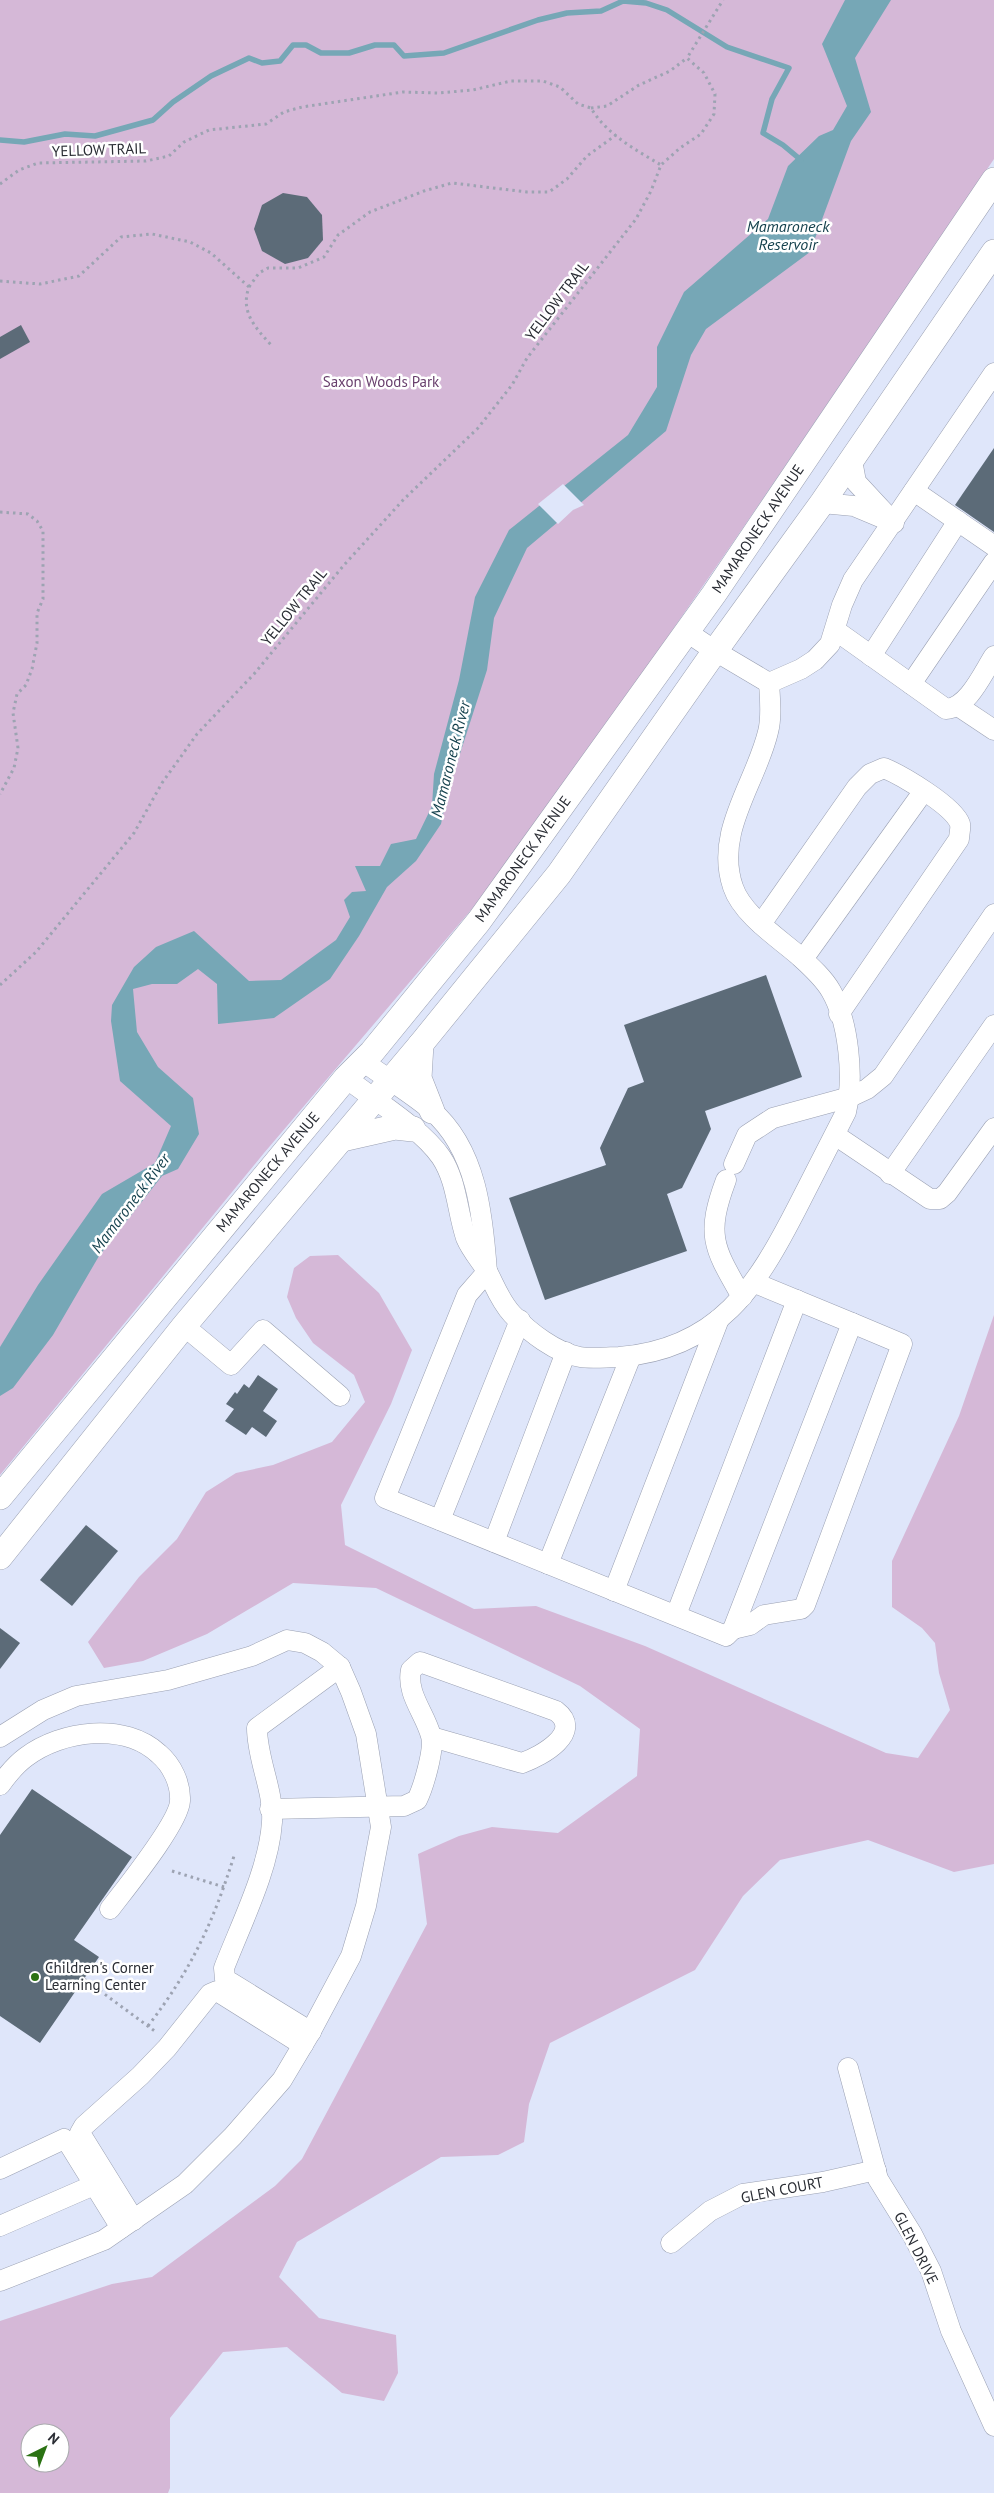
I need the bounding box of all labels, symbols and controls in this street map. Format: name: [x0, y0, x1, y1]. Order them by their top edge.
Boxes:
street label: YELLOW TRAIL: [52, 138, 147, 161]
water label: Mamaroneck Reservoir: [747, 216, 830, 254]
street label: YELLOW TRAIL: [521, 257, 593, 344]
park label: Saxon Woods Park: [323, 372, 440, 391]
street label: MAMARONECK AVENUE: [707, 461, 808, 597]
street label: YELLOW TRAIL: [257, 564, 331, 649]
water label: Mamaroneck River: [426, 697, 475, 819]
street label: MAMARONECK AVENUE: [470, 792, 575, 925]
street label: MAMARONECK AVENUE: [212, 1108, 324, 1236]
water label: Mamaroneck River: [86, 1148, 175, 1257]
place label: Children's Corner Learning Center: [45, 1958, 154, 1994]
marker: Children's Corner Learning Center: [29, 1971, 41, 1983]
street label: GLEN COURT: [739, 2172, 825, 2207]
street label: GLEN DRIVE: [890, 2208, 943, 2287]
north arrow: [20, 2423, 70, 2473]
text: N: [44, 2429, 63, 2448]

